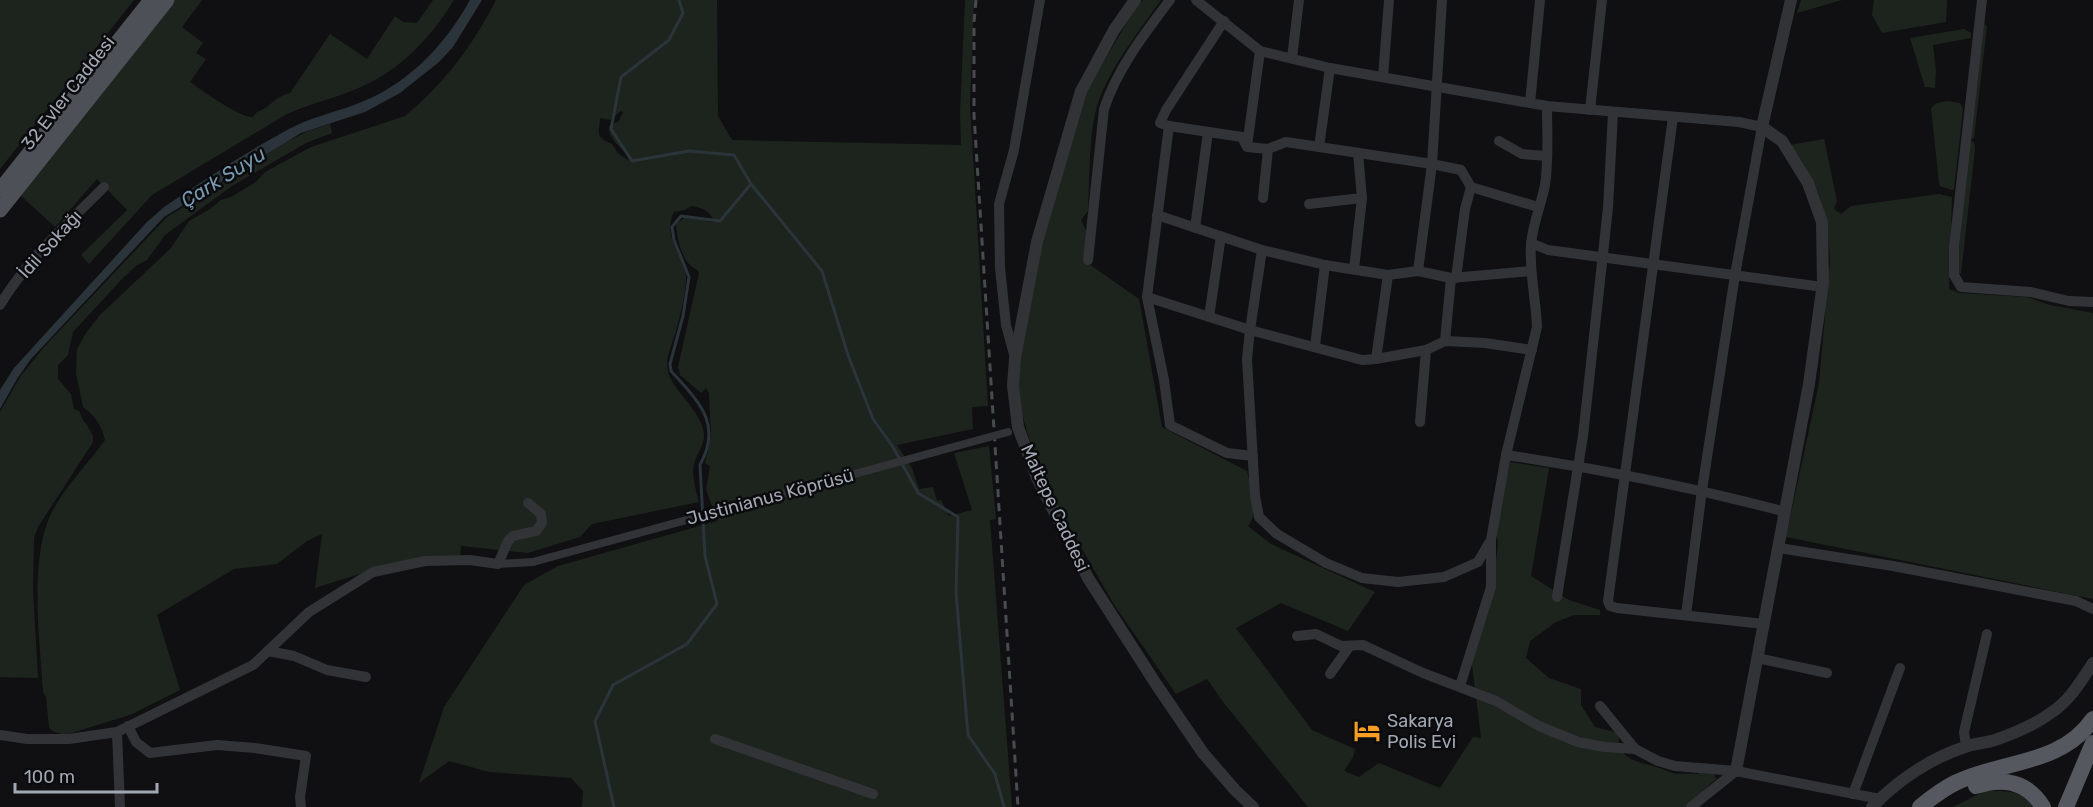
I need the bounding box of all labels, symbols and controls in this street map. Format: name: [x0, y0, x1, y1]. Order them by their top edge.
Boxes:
street label: 32 Evler Caddesi: [17, 32, 119, 154]
water label: Çark Suyu: [176, 142, 270, 212]
street label: İdil Sokağı: [14, 205, 86, 283]
street label: Maltepe Caddesi: [1016, 441, 1094, 575]
street label: Justinianus Köprüsü: [684, 464, 856, 530]
place label: Sakarya Polis Evi: [1387, 710, 1456, 753]
hotel icon: Sakarya Polis Evi: [1352, 716, 1382, 746]
scale bar: [15, 756, 158, 794]
text: 100 m: [24, 766, 75, 788]

